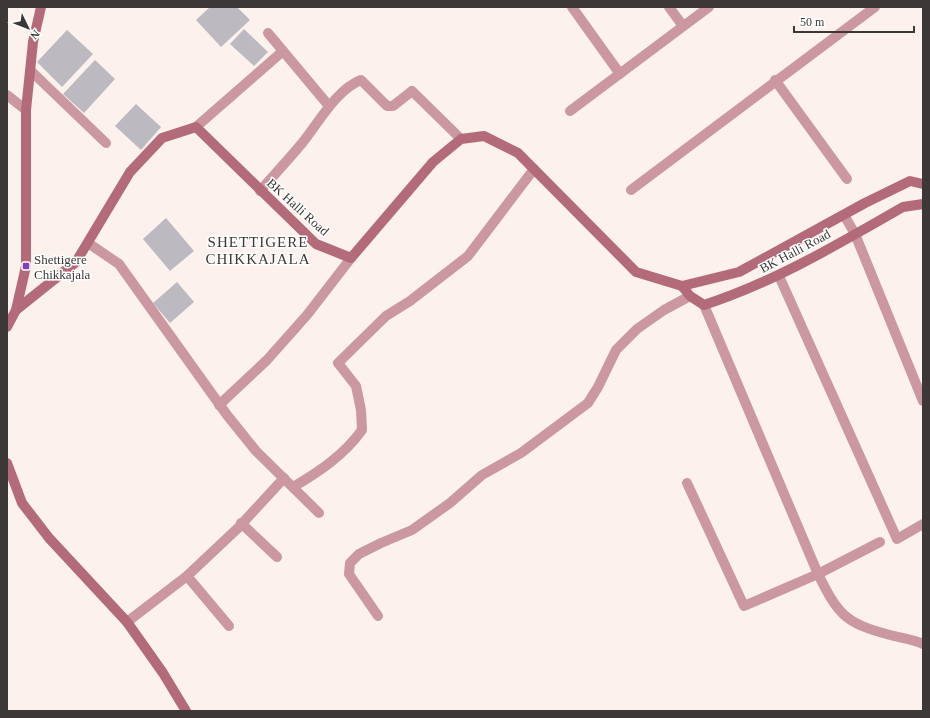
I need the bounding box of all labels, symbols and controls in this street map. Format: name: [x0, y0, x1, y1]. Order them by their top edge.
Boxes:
north arrow: [8, 8, 48, 48]
scale bar: [794, 8, 914, 34]
text: 50 m: [800, 15, 825, 29]
text: N: [28, 28, 42, 42]
street label: BK Halli Road: [264, 175, 332, 239]
street label: BK Halli Road: [757, 226, 833, 276]
district label: SHETTIGERE CHIKKAJALA: [206, 234, 311, 267]
place label: Shettigere Chikkajala: [34, 252, 91, 282]
marker: Shettigere Chikkajala: [21, 261, 31, 271]

